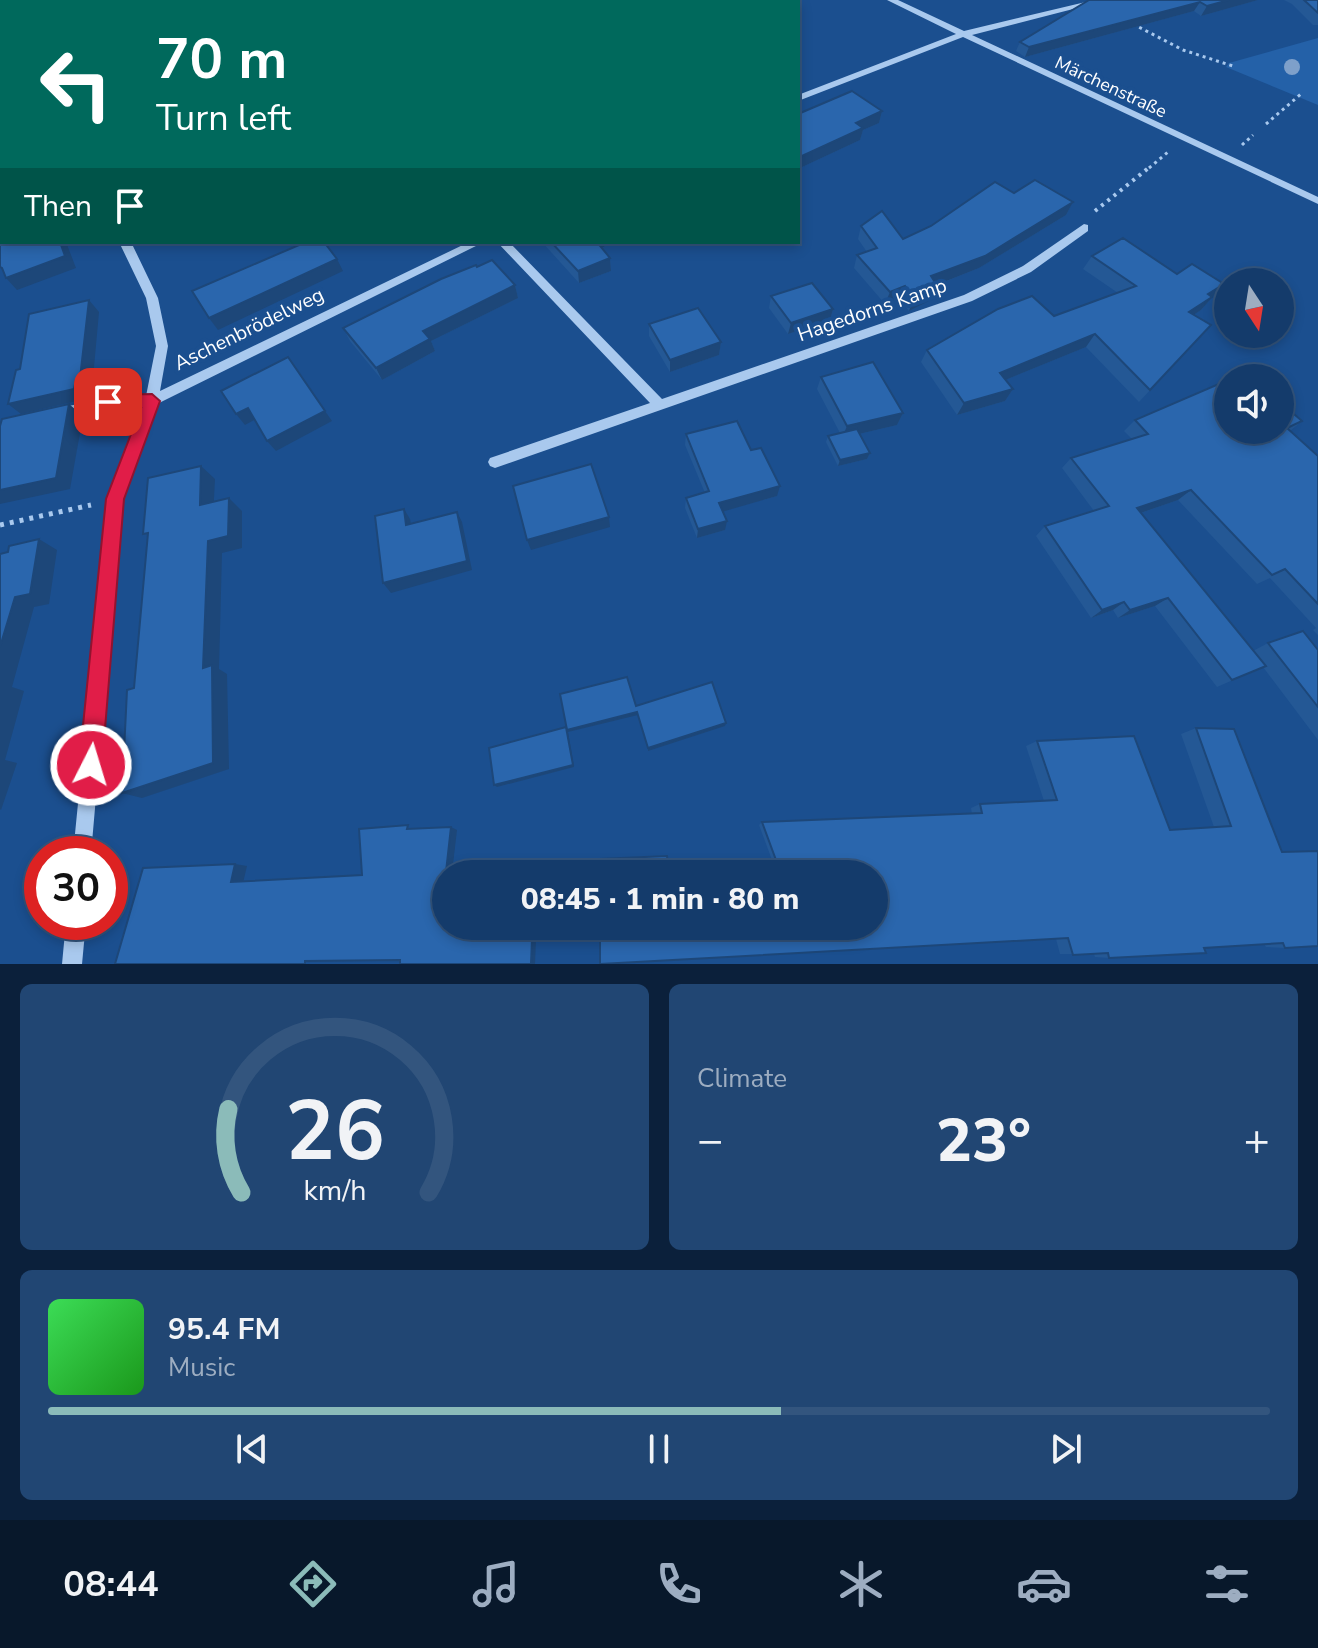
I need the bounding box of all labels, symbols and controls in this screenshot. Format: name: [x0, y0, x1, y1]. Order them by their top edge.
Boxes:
text: 70 m: [156, 21, 287, 98]
icon: left: [24, 32, 128, 136]
street label: Märchenstraße: [1051, 51, 1171, 123]
text: Turn left: [156, 94, 291, 143]
icon: arrive: [108, 184, 152, 228]
text: Then: [24, 186, 92, 227]
north arrow: [1214, 268, 1294, 348]
map controls: [1214, 268, 1294, 444]
street label: Hagedorns Kamp: [794, 272, 950, 348]
street label: Aschenbrödelweg: [170, 281, 328, 377]
button: sound: [1214, 364, 1294, 444]
pin: [74, 368, 142, 436]
icon: arrive: [86, 380, 130, 424]
position arrow: [49, 723, 133, 807]
speed limit sign: 30: [24, 836, 128, 940]
text: 08:45 · 1 min · 80 m: [521, 879, 799, 920]
text: Climate: [697, 1061, 787, 1096]
text: 26: [285, 1075, 384, 1188]
text: 23°: [936, 1100, 1031, 1182]
text: −: [697, 1111, 723, 1171]
text: +: [1244, 1111, 1270, 1171]
text: km/h: [303, 1171, 366, 1210]
text: 95.4 FM: [168, 1309, 280, 1350]
text: Music: [168, 1350, 235, 1385]
icon: previous: [230, 1427, 274, 1471]
icon: pause: [637, 1427, 681, 1471]
icon: next: [1044, 1427, 1088, 1471]
icon: directions: [285, 1556, 341, 1612]
icon: music: [468, 1556, 524, 1612]
icon: phone: [651, 1556, 707, 1612]
icon: climate: [833, 1556, 889, 1612]
icon: car: [1016, 1556, 1072, 1612]
icon: filters: [1199, 1556, 1255, 1612]
text: 08:44: [63, 1560, 159, 1609]

